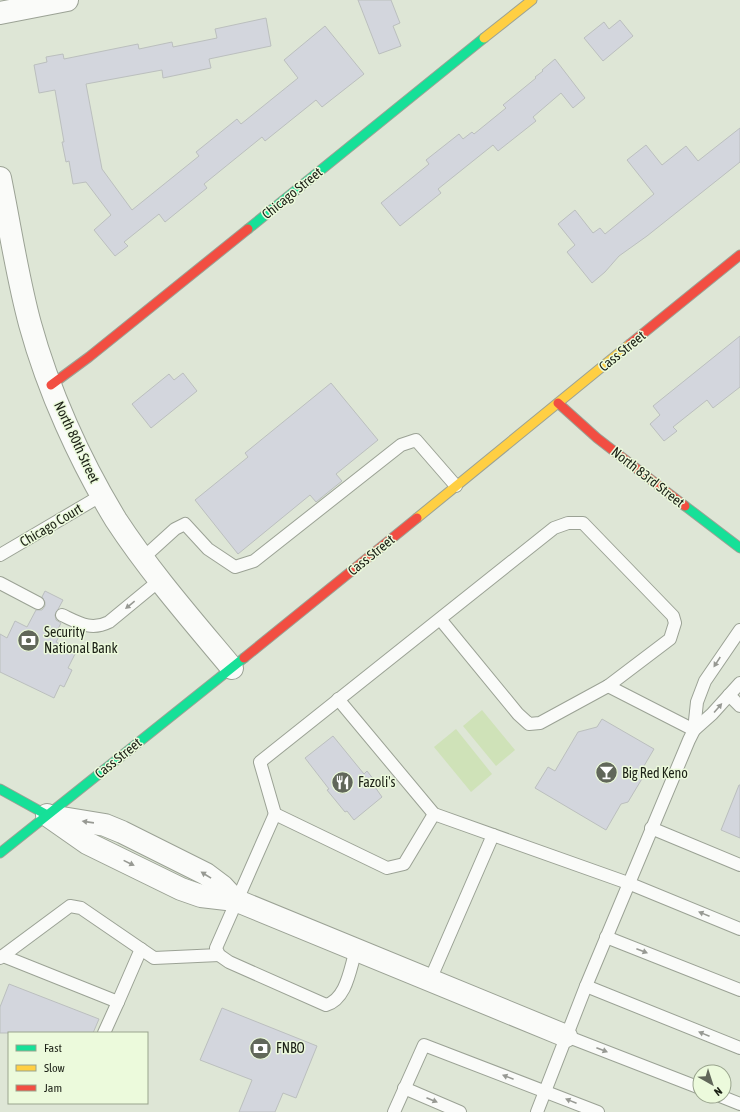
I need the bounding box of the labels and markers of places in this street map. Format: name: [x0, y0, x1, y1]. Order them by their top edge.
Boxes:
place label: Security National Bank: [44, 624, 118, 656]
bank icon: Security National Bank: [16, 627, 42, 653]
bar icon: Big Red Keno: [594, 760, 620, 786]
place label: Big Red Keno: [622, 765, 688, 781]
restaurant icon: Fazoli's: [329, 769, 355, 795]
place label: Fazoli's: [358, 774, 396, 790]
bank icon: FNBO: [248, 1035, 274, 1061]
place label: FNBO: [276, 1040, 305, 1056]

